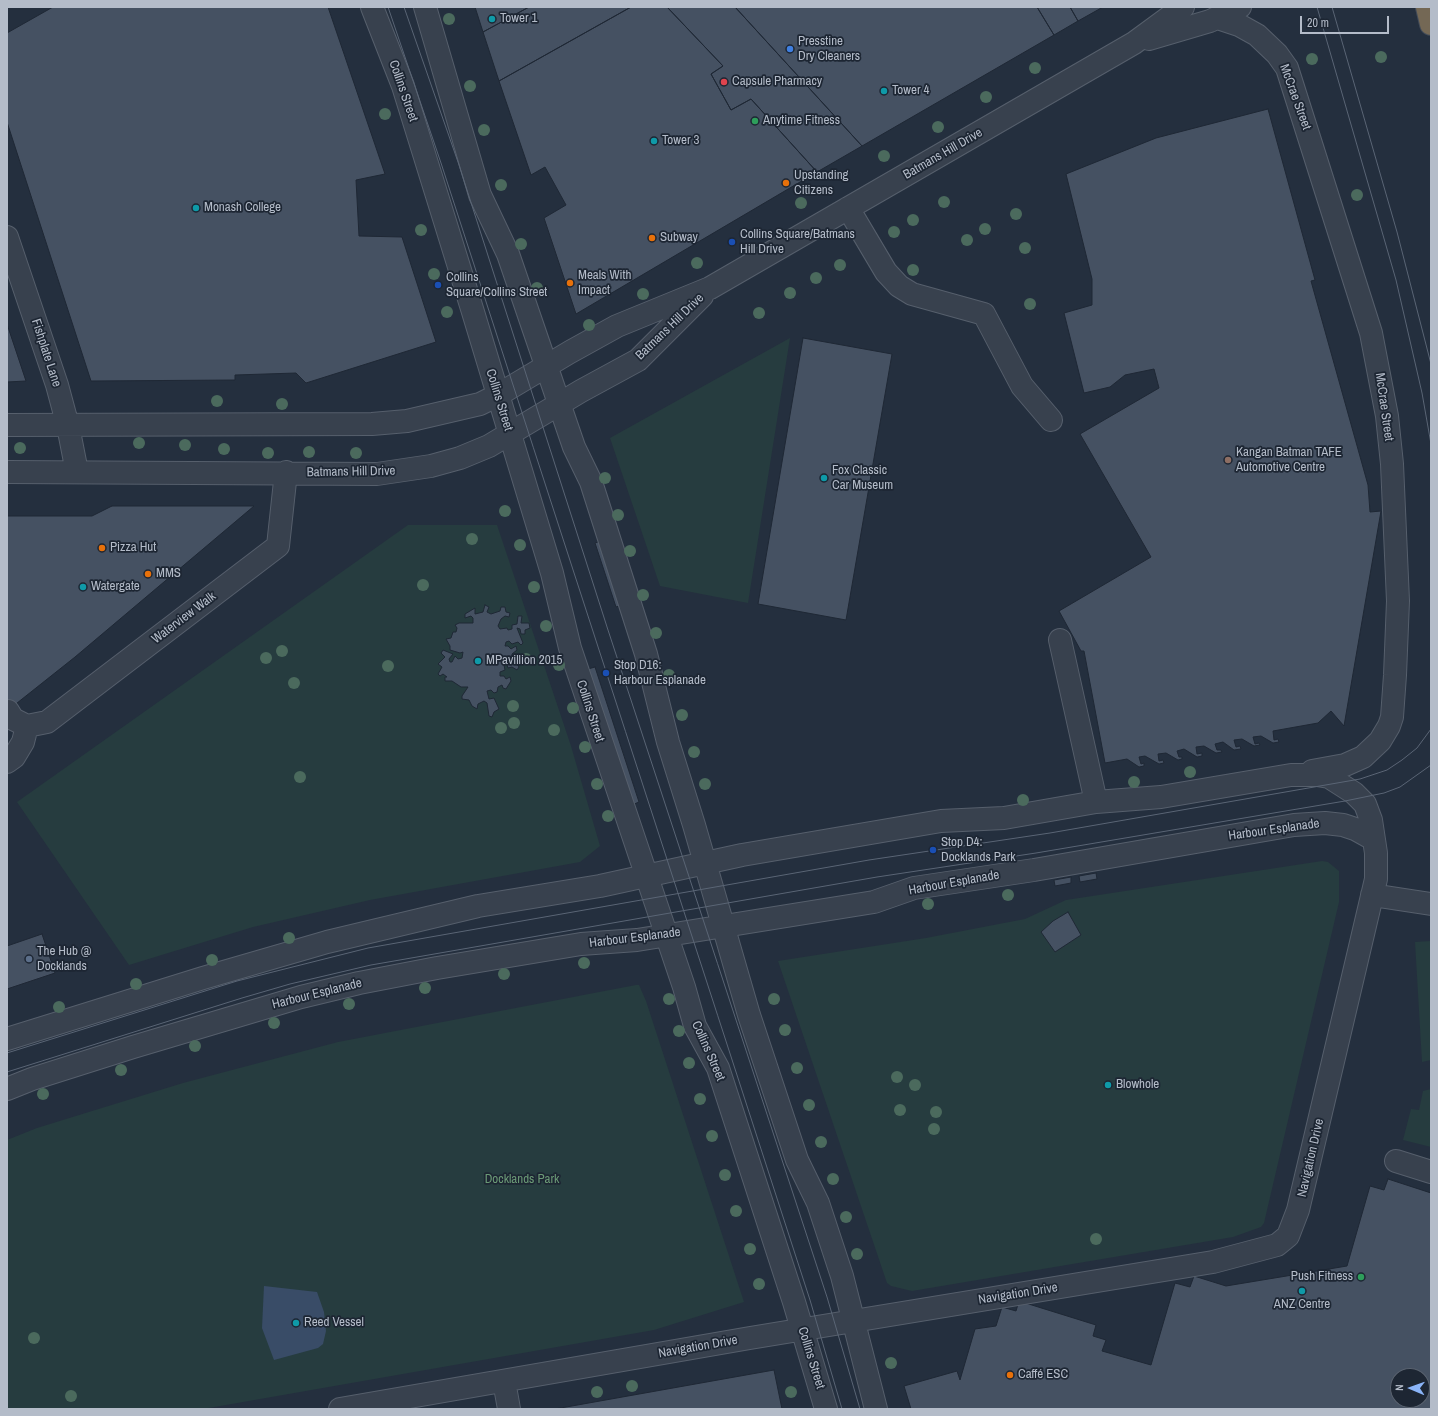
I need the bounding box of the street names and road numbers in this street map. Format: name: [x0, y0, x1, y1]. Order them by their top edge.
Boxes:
street label: Collins Street: [385, 58, 421, 124]
street label: McCrae Street: [1276, 62, 1314, 132]
street label: Batmans Hill Drive: [901, 125, 985, 183]
street label: Batmans Hill Drive: [633, 291, 707, 363]
street label: Fishplate Lane: [28, 317, 64, 389]
street label: Collins Street: [482, 367, 516, 433]
street label: McCrae Street: [1371, 372, 1397, 442]
street label: Batmans Hill Drive: [306, 463, 396, 481]
street label: Waterview Walk: [149, 589, 219, 647]
street label: Collins Street: [573, 678, 607, 744]
street label: Harbour Esplanade: [1227, 816, 1321, 844]
street label: Harbour Esplanade: [907, 867, 1001, 899]
street label: Harbour Esplanade: [588, 925, 682, 951]
street label: Harbour Esplanade: [271, 975, 363, 1013]
street label: Collins Street: [688, 1019, 728, 1083]
street label: Navigation Drive: [1294, 1117, 1328, 1199]
street label: Navigation Drive: [977, 1280, 1059, 1308]
street label: Collins Street: [794, 1325, 828, 1391]
street label: Navigation Drive: [657, 1332, 739, 1362]

